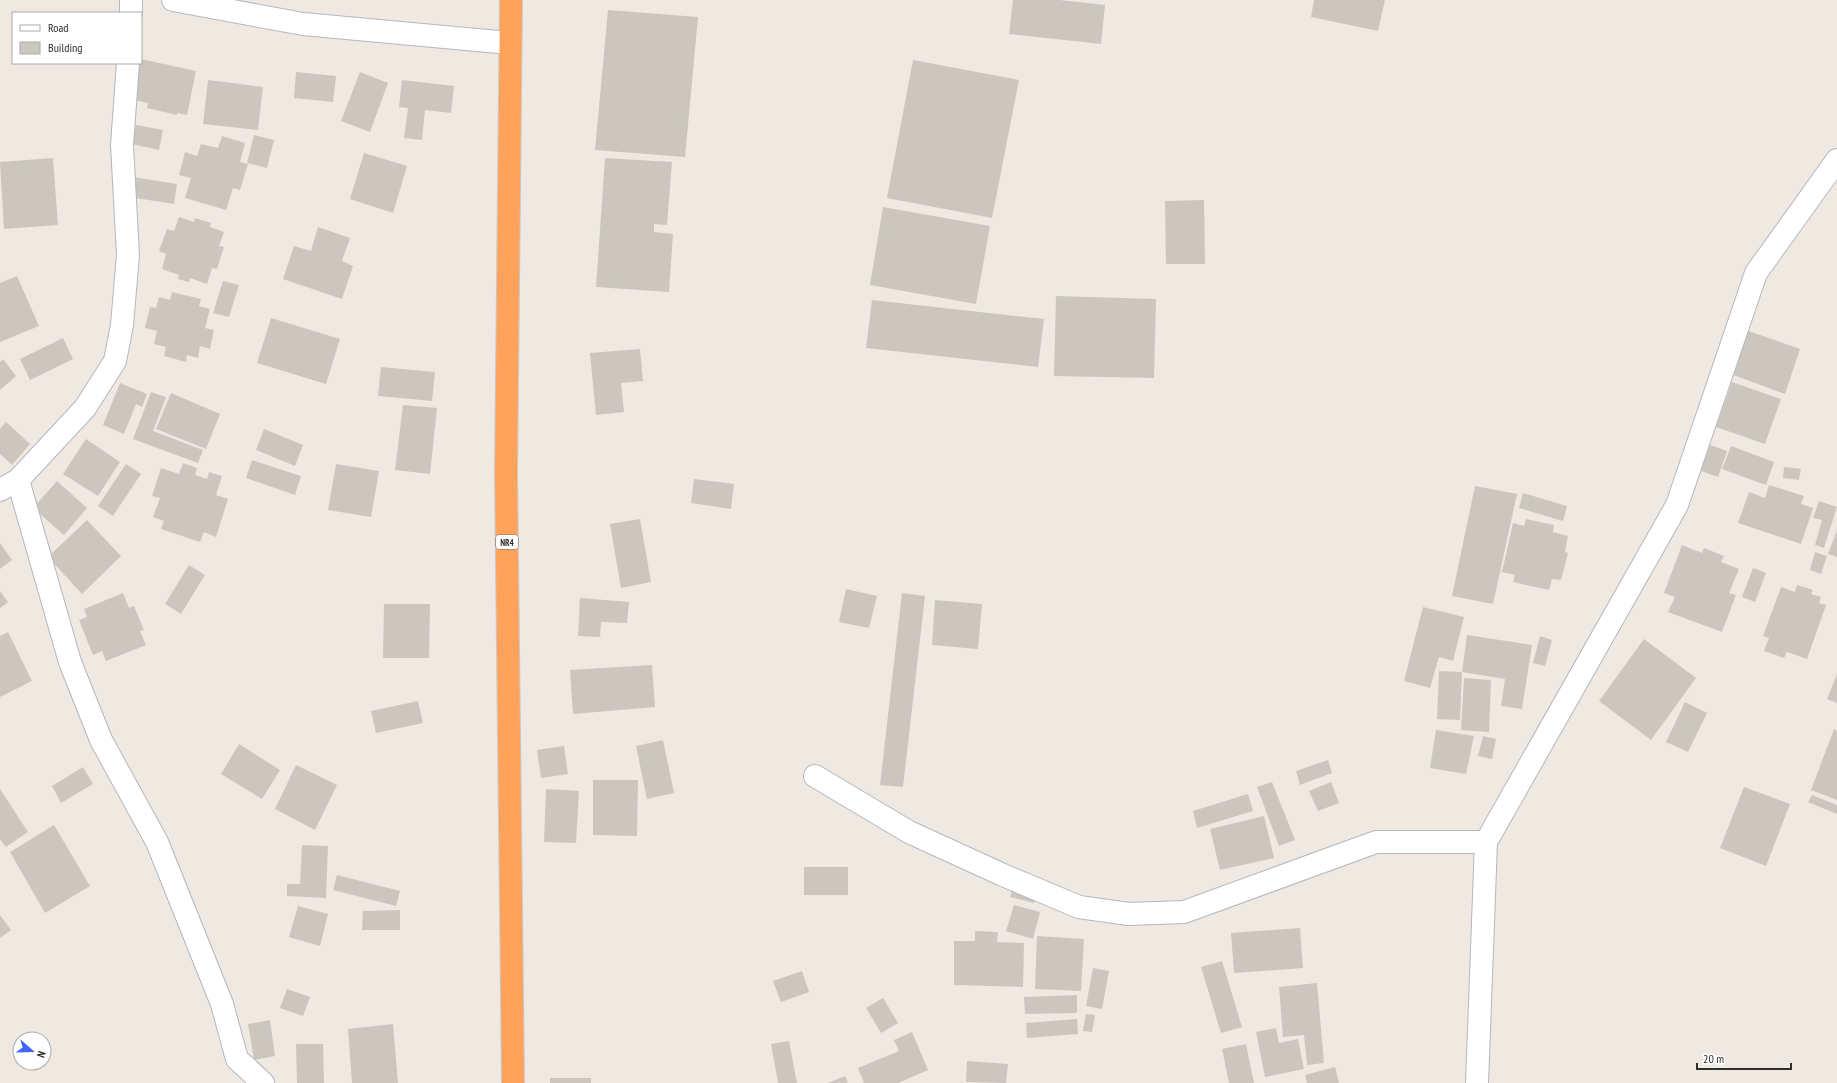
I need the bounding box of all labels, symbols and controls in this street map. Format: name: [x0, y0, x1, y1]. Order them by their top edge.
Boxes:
legend: [12, 12, 142, 64]
text: Road: [48, 20, 68, 35]
text: Building: [48, 40, 83, 55]
road number: NR4: [496, 535, 518, 549]
north arrow: [12, 1031, 52, 1071]
scale bar: [1697, 1045, 1791, 1071]
text: N: [34, 1049, 49, 1060]
text: 20 m: [1703, 1051, 1724, 1066]

